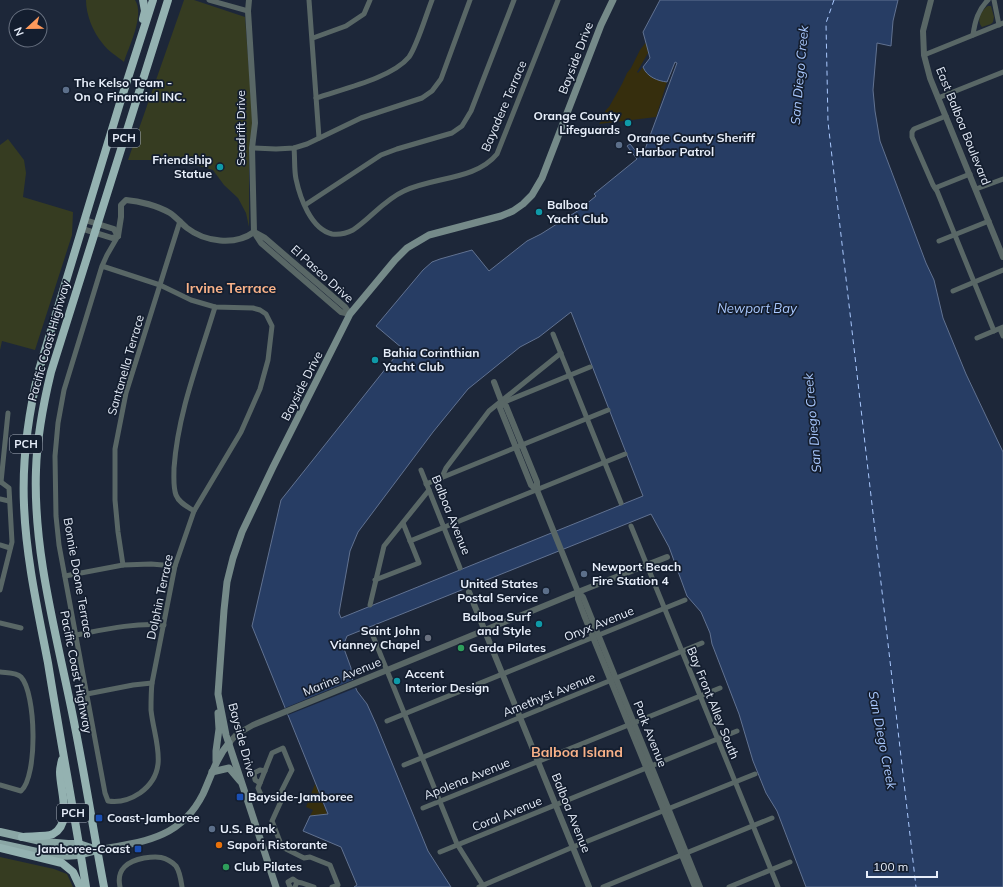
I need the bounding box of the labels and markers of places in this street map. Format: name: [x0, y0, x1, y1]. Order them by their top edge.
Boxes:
place label: The Kelso Team - On Q Financial INC.: [74, 75, 185, 104]
marker: The Kelso Team - On Q Financial INC.: [61, 85, 71, 95]
place label: Orange County Lifeguards: [533, 108, 620, 137]
marker: Orange County Lifeguards: [623, 118, 633, 128]
place label: Orange County Sheriff - Harbor Patrol: [627, 130, 755, 159]
marker: Orange County Sheriff - Harbor Patrol: [614, 140, 624, 150]
place label: Friendship Statue: [152, 152, 212, 181]
marker: Friendship Statue: [215, 162, 225, 172]
place label: Balboa Yacht Club: [546, 197, 608, 226]
marker: Balboa Yacht Club: [534, 207, 544, 217]
place label: Bahia Corinthian Yacht Club: [382, 345, 479, 374]
marker: Bahia Corinthian Yacht Club: [370, 355, 380, 365]
place label: Newport Beach Fire Station 4: [592, 559, 681, 588]
marker: Newport Beach Fire Station 4: [579, 569, 589, 579]
place label: United States Postal Service: [457, 576, 538, 605]
marker: United States Postal Service: [541, 586, 551, 596]
place label: Balboa Surf and Style: [463, 609, 532, 638]
marker: Balboa Surf and Style: [534, 619, 544, 629]
place label: Saint John Vianney Chapel: [329, 623, 420, 652]
marker: Saint John Vianney Chapel: [423, 633, 433, 643]
place label: Gerda Pilates: [469, 640, 546, 655]
marker: Gerda Pilates: [456, 643, 466, 653]
place label: Accent Interior Design: [405, 666, 489, 695]
marker: Accent Interior Design: [392, 676, 402, 686]
place label: Bayside-Jamboree: [248, 789, 354, 804]
marker: Bayside-Jamboree: [235, 792, 245, 802]
place label: Coast-Jamboree: [107, 810, 200, 825]
marker: Coast-Jamboree: [94, 813, 104, 823]
place label: U.S. Bank: [220, 821, 276, 836]
marker: U.S. Bank: [207, 824, 217, 834]
place label: Sapori Ristorante: [227, 837, 328, 852]
marker: Sapori Ristorante: [214, 840, 224, 850]
place label: Jamboree-Coast: [37, 841, 130, 856]
marker: Jamboree-Coast: [133, 844, 143, 854]
place label: Club Pilates: [234, 859, 302, 874]
marker: Club Pilates: [221, 862, 231, 872]

